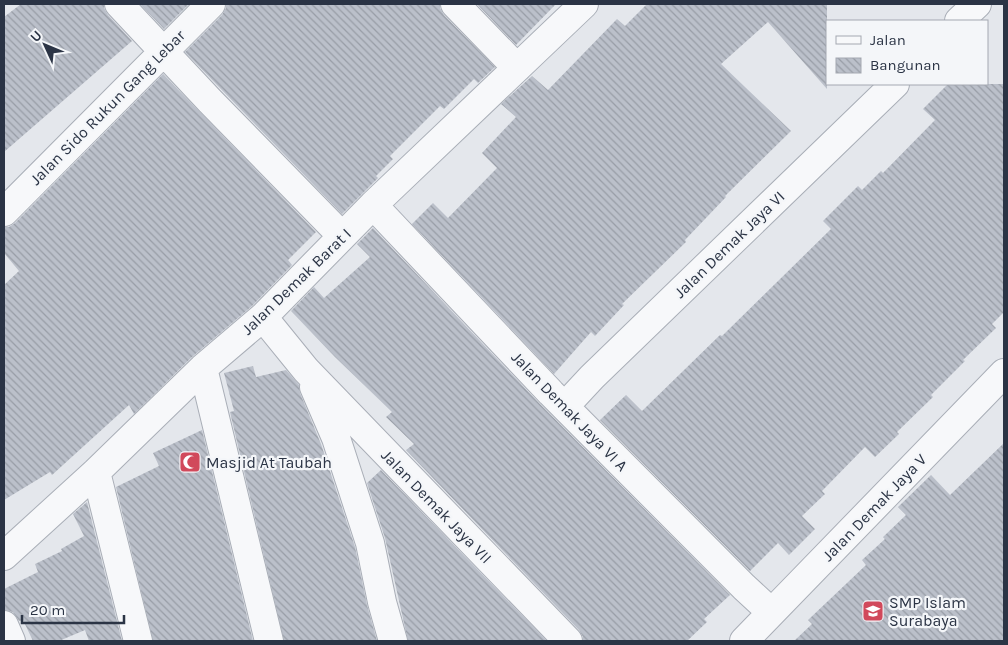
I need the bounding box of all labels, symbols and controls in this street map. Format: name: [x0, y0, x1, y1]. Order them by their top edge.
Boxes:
north arrow: [20, 20, 70, 70]
legend: [826, 20, 988, 85]
street label: Jalan Sido Rukun Gang Lebar: [26, 26, 189, 189]
text: U: [27, 27, 45, 46]
text: Jalan: [870, 31, 906, 49]
text: Bangunan: [870, 56, 941, 74]
street label: Jalan Demak Jaya VI: [670, 187, 789, 302]
street label: Jalan Demak Barat I: [238, 224, 355, 339]
street label: Jalan Demak Jaya VI A: [508, 347, 632, 475]
street label: Jalan Demak Jaya VII: [377, 446, 496, 567]
mosque icon: Masjid At Taubah: [178, 450, 202, 474]
street label: Jalan Demak Jaya V: [818, 450, 930, 565]
place label: Masjid At Taubah: [206, 453, 332, 472]
scale bar: [22, 592, 125, 624]
place label: SMP Islam Surabaya: [889, 593, 966, 630]
school or university icon: SMP Islam Surabaya: [861, 599, 885, 623]
text: 20 m: [30, 601, 65, 619]

